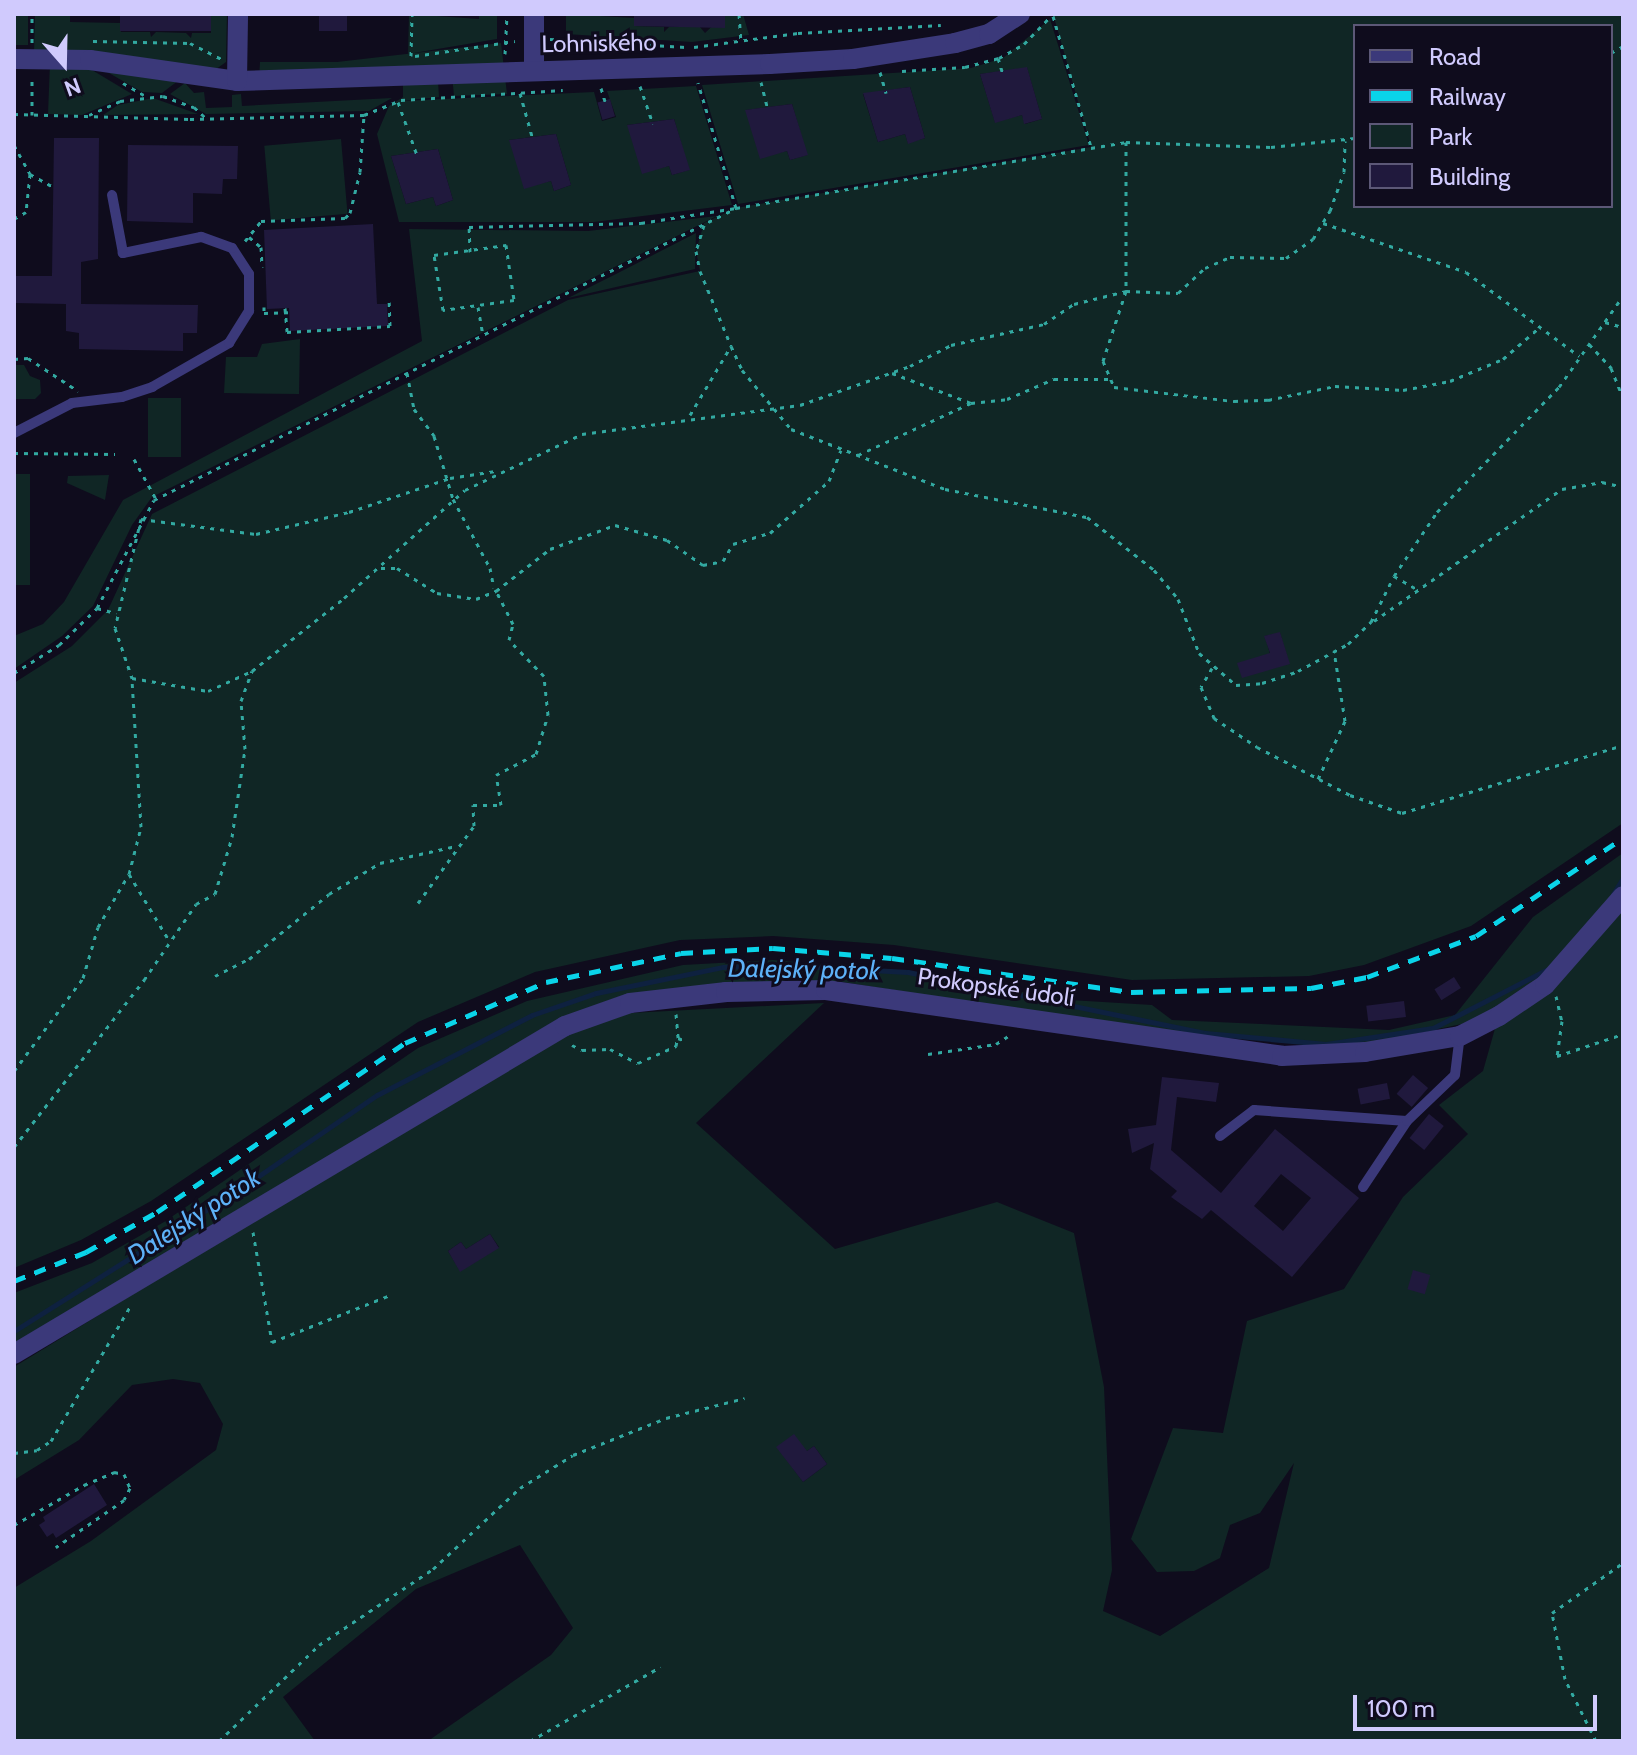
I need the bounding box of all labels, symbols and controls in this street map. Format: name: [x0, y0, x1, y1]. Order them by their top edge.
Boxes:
north arrow: [24, 24, 104, 104]
legend: [1353, 24, 1613, 208]
street label: Lohniského: [541, 28, 657, 58]
text: Road: [1429, 42, 1481, 71]
text: N: [60, 72, 84, 102]
text: Railway: [1429, 82, 1506, 111]
text: Park: [1429, 122, 1472, 151]
text: Building: [1429, 162, 1510, 191]
water label: Dalejský potok: [728, 953, 880, 987]
street label: Prokopské údolí: [916, 962, 1076, 1012]
water label: Dalejský potok: [122, 1162, 266, 1272]
scale bar: [1357, 1679, 1601, 1729]
text: 100 m: [1367, 1694, 1435, 1723]

